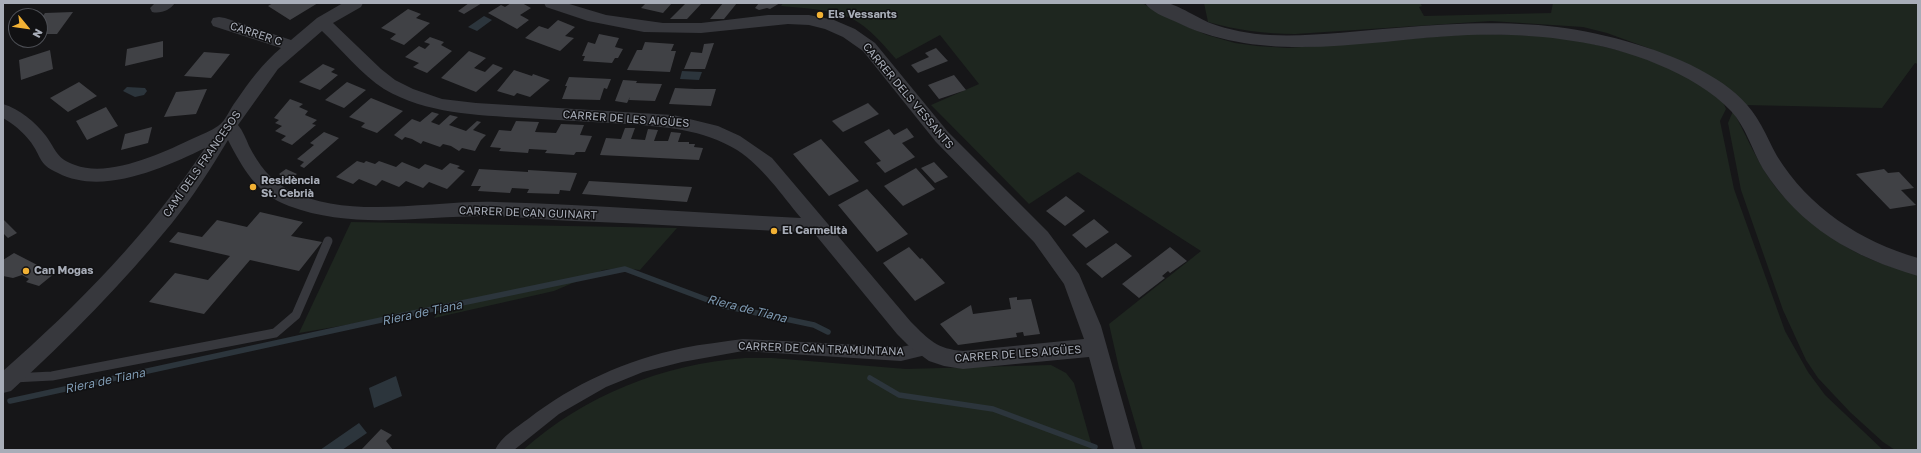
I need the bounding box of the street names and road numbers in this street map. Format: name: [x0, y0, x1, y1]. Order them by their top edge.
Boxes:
street label: CARRER C: [228, 19, 284, 49]
street label: CARRER DELS VESSANTS: [860, 40, 956, 152]
street label: CAMÍ DELS FRANCESOS: [160, 108, 244, 220]
street label: CARRER DE LES AIGÜES: [562, 108, 690, 130]
street label: CARRER DE CAN GUINART: [459, 204, 597, 222]
street label: CARRER DE CAN TRAMUNTANA: [738, 340, 904, 358]
street label: CARRER DE LES AIGÜES: [954, 343, 1082, 365]

